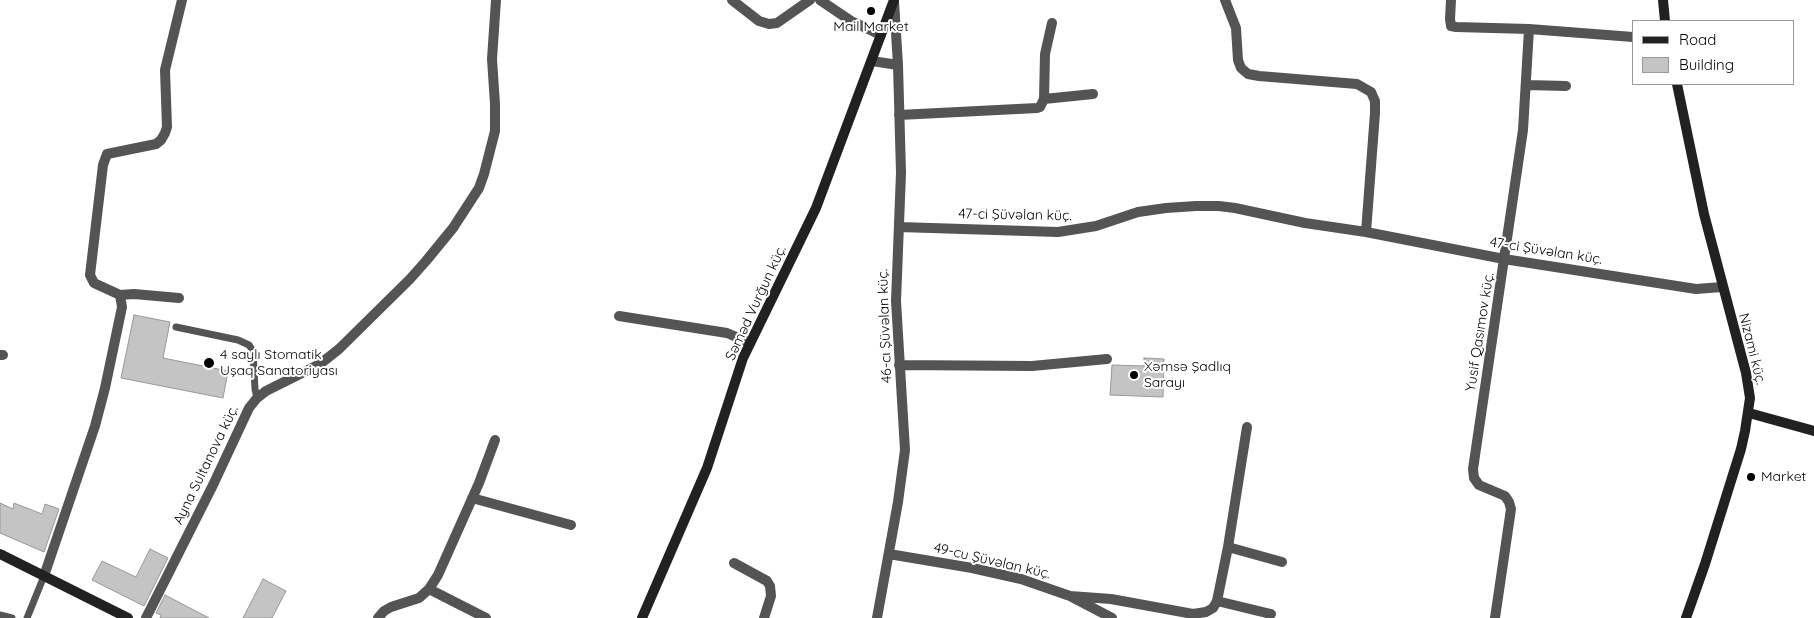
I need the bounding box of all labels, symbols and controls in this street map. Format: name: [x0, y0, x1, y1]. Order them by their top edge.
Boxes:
marker: Mail Market: [865, 5, 877, 17]
place label: Mail Market: [833, 19, 909, 35]
legend: [1632, 20, 1794, 85]
text: Road: [1679, 30, 1716, 49]
text: Building: [1679, 55, 1734, 74]
street label: 47-ci Şüvəlan küç.: [958, 206, 1072, 224]
street label: 47-ci Şüvəlan küç.: [1489, 234, 1603, 268]
street label: Səməd Vurğun küç.: [722, 243, 790, 363]
street label: 46-cı Şüvəlan küç.: [875, 269, 895, 383]
street label: Yusif Qasımov küç.: [1462, 271, 1498, 393]
street label: Nizami küç.: [1735, 311, 1769, 387]
place label: 4 saylı Stomatik Uşaq Sanatoriyası: [220, 347, 338, 380]
marker: 4 saylı Stomatik Uşaq Sanatoriyası: [202, 356, 216, 370]
place label: Xəmsə Şadlıq Sarayı: [1144, 359, 1231, 392]
marker: Xəmsə Şadlıq Sarayı: [1128, 369, 1140, 381]
street label: Ayna Sultanova küç.: [170, 403, 242, 527]
place label: Market: [1761, 469, 1806, 485]
marker: Market: [1745, 471, 1757, 483]
street label: 49-cu Şüvəlan küç.: [932, 539, 1052, 583]

